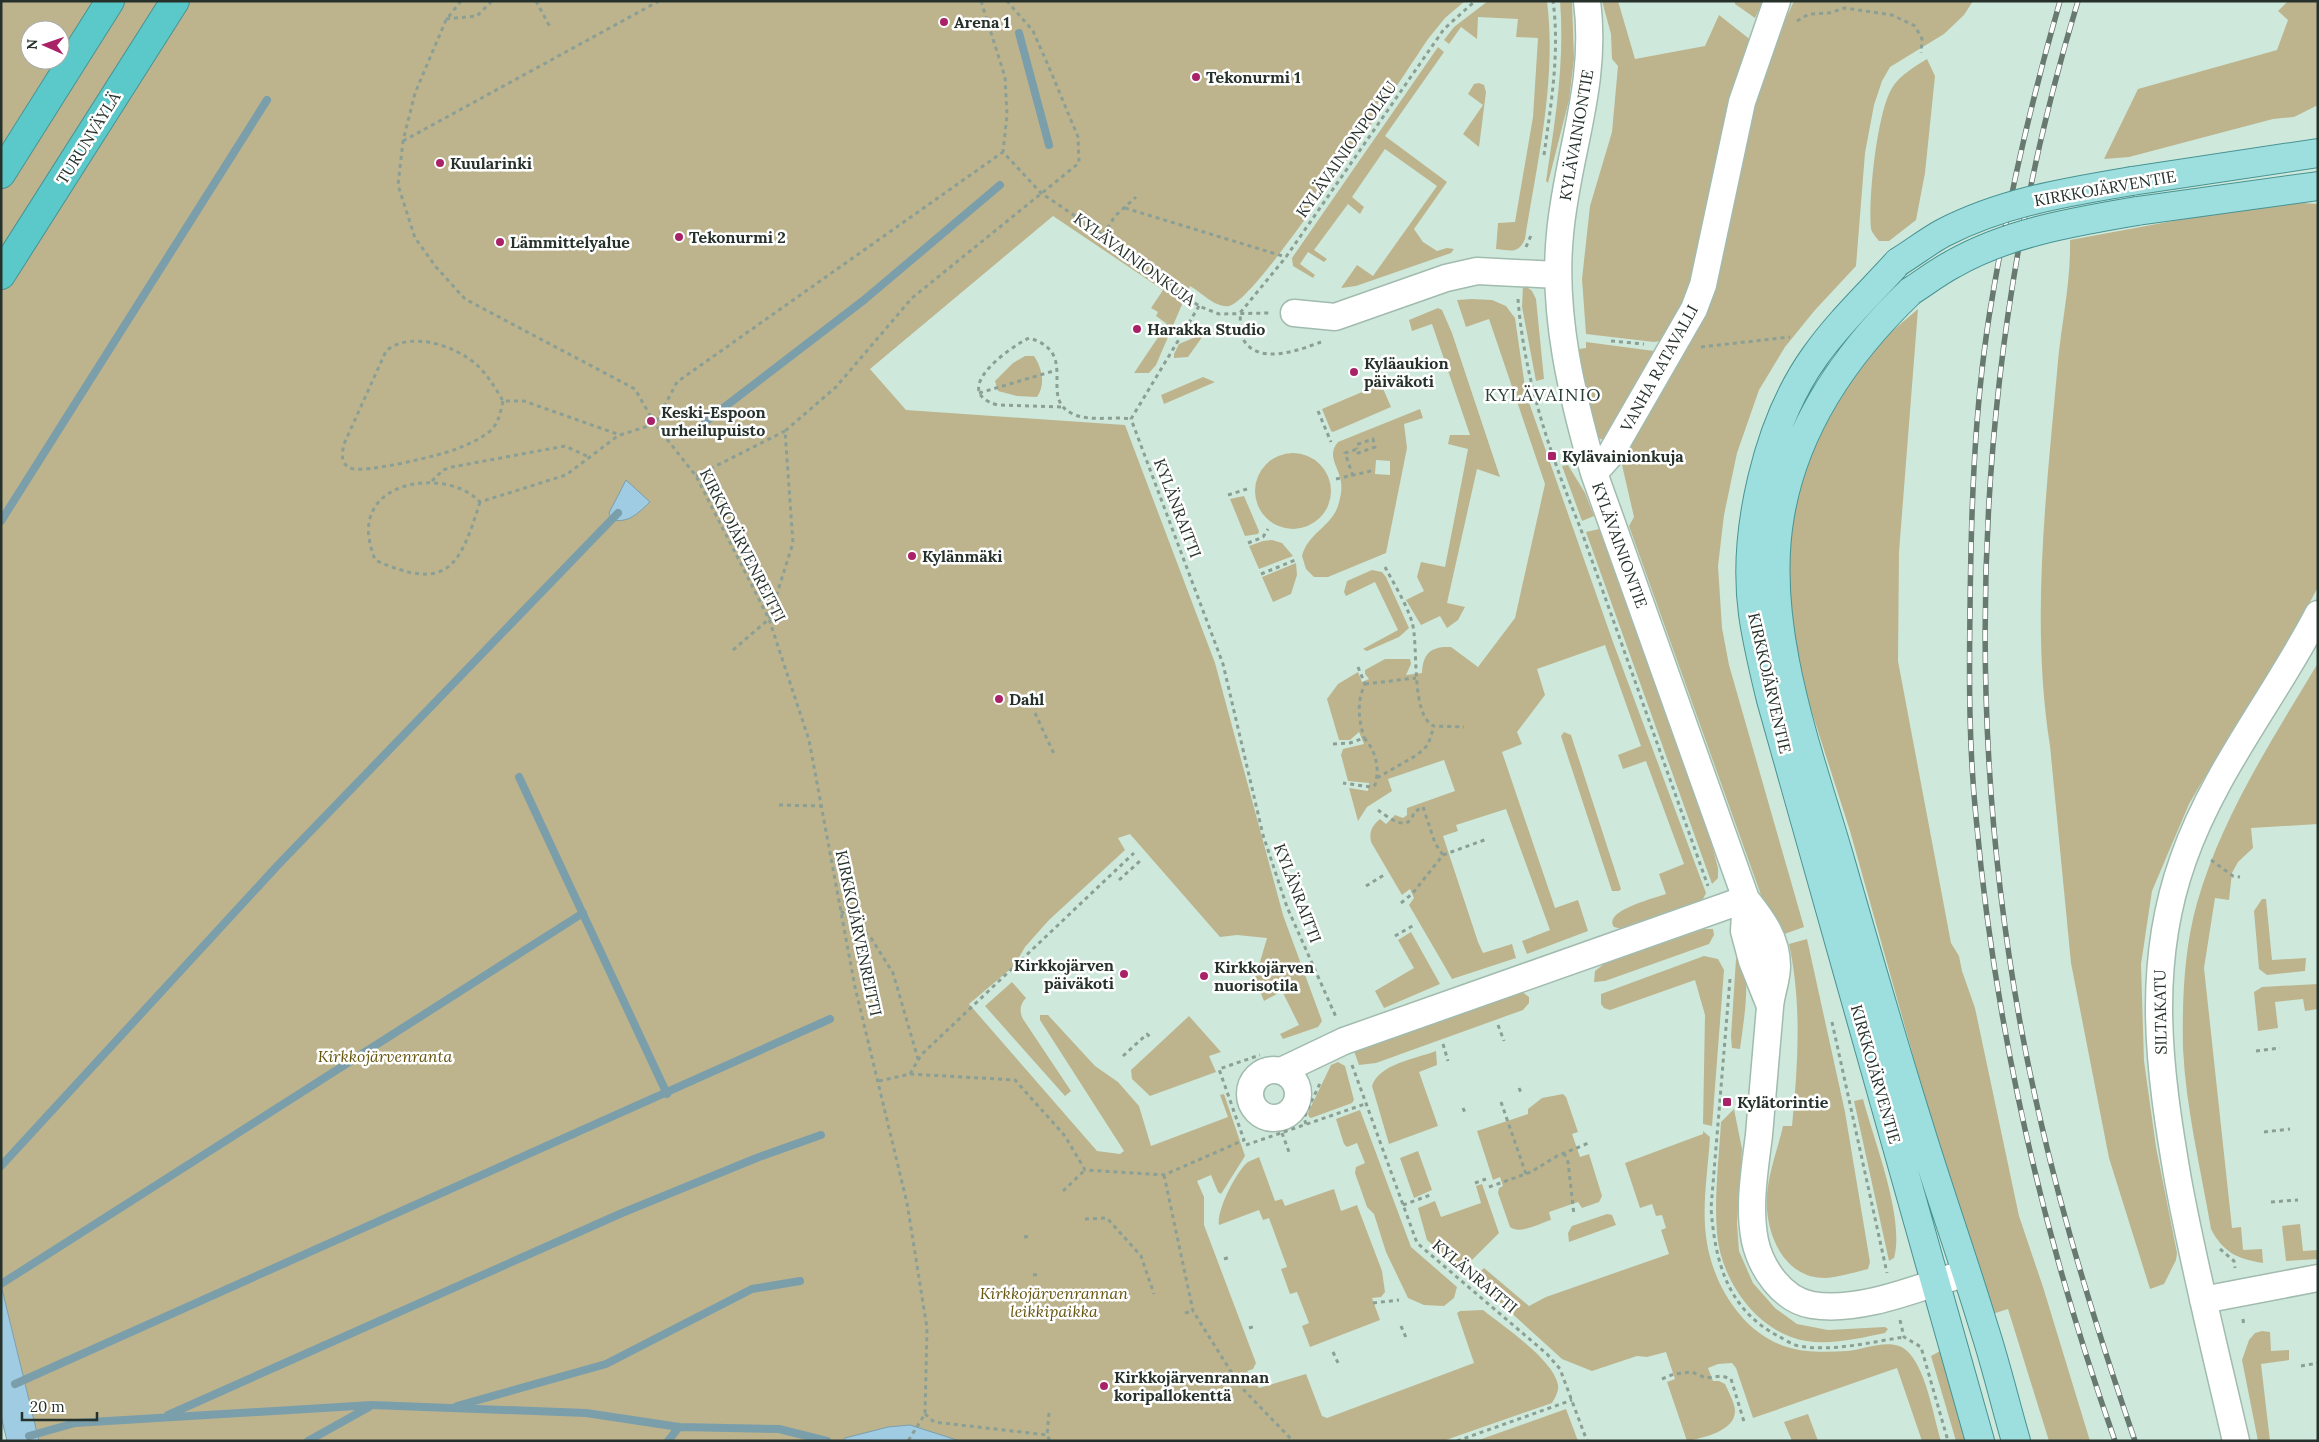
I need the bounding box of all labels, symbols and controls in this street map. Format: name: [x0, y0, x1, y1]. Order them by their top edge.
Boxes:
place label: Arena 1: [954, 12, 1010, 32]
marker: Arena 1: [938, 16, 950, 28]
north arrow: [20, 20, 70, 70]
text: N: [23, 39, 41, 50]
place label: Tekonurmi 1: [1206, 67, 1301, 87]
street label: KYLÄVAINIONTIE: [1555, 68, 1597, 202]
marker: Tekonurmi 1: [1190, 71, 1202, 83]
street label: KYLÄVAINIONPOLKU: [1291, 77, 1401, 221]
street label: TURUNVÄYLÄ: [52, 87, 125, 188]
place label: Kuularinki: [450, 153, 532, 173]
marker: Kuularinki: [434, 157, 446, 169]
street label: KIRKKOJÄRVENTIE: [2032, 166, 2178, 210]
street label: KYLÄVAINIONKUJA: [1070, 208, 1201, 311]
place label: Tekonurmi 2: [689, 227, 786, 247]
marker: Tekonurmi 2: [673, 231, 685, 243]
place label: Lämmittelyalue: [510, 232, 630, 252]
marker: Lämmittelyalue: [494, 236, 506, 248]
street label: VANHA RATAVALLI: [1615, 301, 1702, 436]
place label: Harakka Studio: [1147, 319, 1265, 339]
marker: Harakka Studio: [1131, 323, 1143, 335]
place label: Kyläaukion päiväkoti: [1364, 353, 1449, 391]
marker: Kyläaukion päiväkoti: [1348, 366, 1360, 378]
district label: KYLÄVAINIO: [1484, 383, 1602, 406]
place label: Keski-Espoon urheilupuisto: [661, 402, 766, 440]
marker: Keski-Espoon urheilupuisto: [645, 415, 657, 427]
place label: Kylävainionkuja: [1562, 446, 1684, 466]
marker: Kylävainionkuja: [1546, 450, 1558, 462]
street label: KYLÄNRAITTI: [1150, 455, 1206, 561]
street label: KIRKKOJÄRVENREITTI: [696, 465, 790, 625]
street label: KYLÄVAINIONTIE: [1588, 479, 1652, 611]
place label: Kylänmäki: [922, 546, 1002, 566]
marker: Kylänmäki: [906, 550, 918, 562]
street label: KIRKKOJÄRVENTIE: [1744, 611, 1796, 755]
place label: Dahl: [1009, 689, 1044, 709]
marker: Dahl: [993, 693, 1005, 705]
street label: KYLÄNRAITTI: [1270, 840, 1326, 946]
street label: KIRKKOJÄRVENREITTI: [832, 848, 886, 1018]
place label: Kirkkojärven päiväkoti: [1014, 955, 1114, 993]
place label: Kirkkojärven nuorisotila: [1214, 957, 1314, 995]
marker: Kirkkojärven päiväkoti: [1118, 968, 1130, 980]
street label: SILTAKATU: [2149, 969, 2171, 1055]
marker: Kirkkojärven nuorisotila: [1198, 970, 1210, 982]
street label: KIRKKOJÄRVENTIE: [1847, 1002, 1905, 1146]
park label: Kirkkojärvenranta: [318, 1046, 452, 1066]
place label: Kylätorintie: [1737, 1092, 1829, 1112]
marker: Kylätorintie: [1721, 1096, 1733, 1108]
street label: KYLÄNRAITTI: [1428, 1235, 1522, 1317]
park label: Kirkkojärvenrannan leikkipaikka: [980, 1283, 1128, 1321]
place label: Kirkkojärvenrannan koripallokenttä: [1114, 1367, 1269, 1405]
marker: Kirkkojärvenrannan koripallokenttä: [1098, 1380, 1110, 1392]
scale bar: [22, 1390, 98, 1422]
text: 20 m: [30, 1397, 65, 1416]

